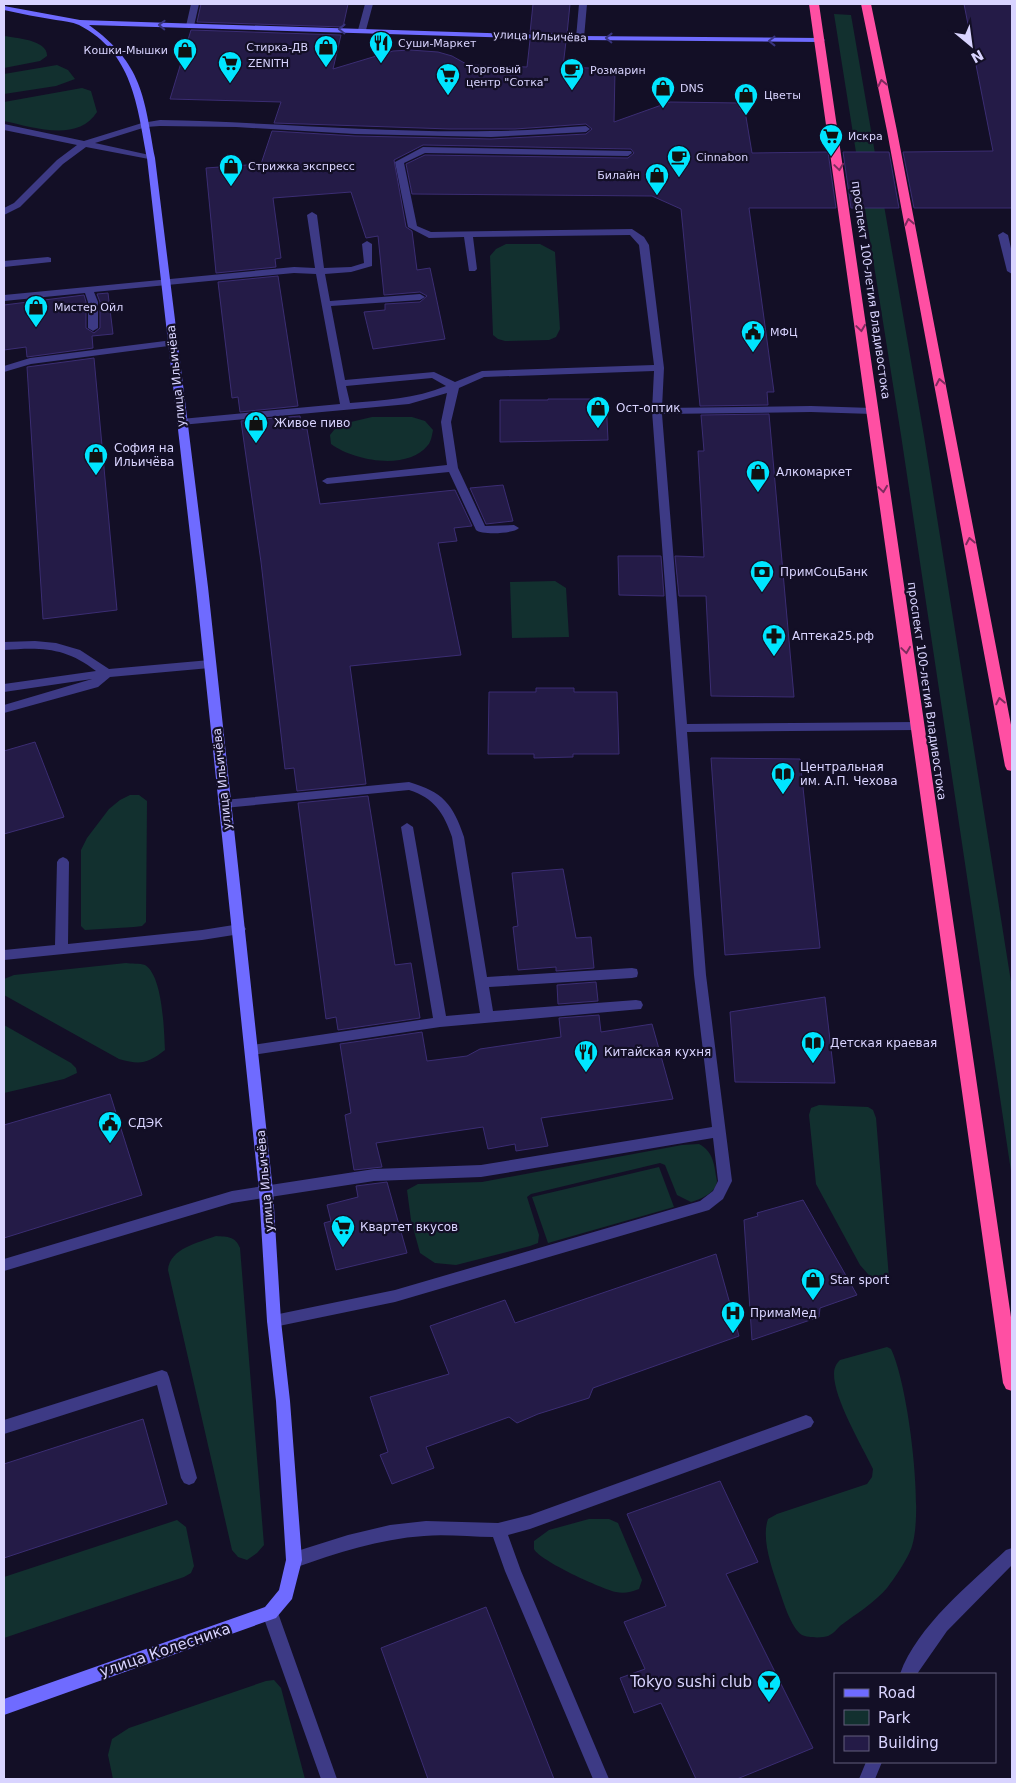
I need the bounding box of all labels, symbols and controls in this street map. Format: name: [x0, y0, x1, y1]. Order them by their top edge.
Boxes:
one-way arrow: [158, 20, 166, 30]
north arrow: [946, 20, 996, 70]
one-way arrow: [338, 24, 346, 35]
street label: улица Ильичёва: [493, 28, 587, 45]
restaurant icon: Суши-Маркет: [368, 30, 394, 64]
one-way arrow: [605, 33, 613, 43]
shop icon: Стирка-ДВ: [313, 34, 339, 68]
one-way arrow: [768, 36, 776, 46]
shop icon: Кошки-Мышки: [172, 37, 198, 71]
place label: Суши-Маркет: [398, 37, 477, 50]
place label: Стирка-ДВ: [246, 41, 308, 54]
place label: Кошки-Мышки: [84, 44, 168, 57]
text: N: [968, 47, 986, 66]
supermarket icon: ZENITH: [217, 50, 243, 84]
place label: ZENITH: [248, 57, 289, 70]
cafe icon: Розмарин: [559, 57, 585, 91]
supermarket icon: Торговый центр "Сотка": [435, 62, 461, 96]
place label: Торговый центр "Сотка": [465, 63, 549, 89]
place label: Розмарин: [590, 64, 646, 77]
shop icon: DNS: [650, 75, 676, 109]
one-way arrow: [878, 79, 888, 88]
place label: DNS: [680, 82, 704, 95]
shop icon: Цветы: [733, 82, 759, 116]
place label: Цветы: [764, 89, 801, 102]
supermarket icon: Искра: [818, 123, 844, 157]
place label: Искра: [848, 130, 883, 143]
cafe icon: Cinnabon: [666, 144, 692, 178]
place label: Cinnabon: [696, 151, 748, 164]
shop icon: Стрижка экспресс: [218, 153, 244, 187]
place label: Стрижка экспресс: [248, 160, 355, 173]
shop icon: Билайн: [644, 162, 670, 196]
one-way arrow: [833, 164, 844, 172]
place label: Билайн: [597, 169, 640, 182]
street label: проспект 100-летия Владивостока: [849, 180, 893, 400]
one-way arrow: [905, 218, 915, 226]
shop icon: Мистер Ойл: [23, 294, 49, 328]
place label: Мистер Ойл: [54, 301, 123, 314]
public building icon: МФЦ: [740, 319, 766, 353]
street label: улица Ильичёва: [164, 324, 188, 428]
one-way arrow: [855, 325, 866, 333]
place label: МФЦ: [770, 326, 798, 339]
one-way arrow: [935, 377, 945, 386]
shop icon: Ост-оптик: [585, 395, 611, 429]
place label: Ост-оптик: [616, 401, 681, 415]
shop icon: Живое пиво: [243, 410, 269, 444]
place label: Живое пиво: [274, 416, 350, 430]
place label: София на Ильичёва: [114, 441, 174, 469]
shop icon: София на Ильичёва: [83, 442, 109, 476]
shop icon: Алкомаркет: [745, 459, 771, 493]
place label: Алкомаркет: [776, 465, 852, 479]
one-way arrow: [878, 485, 888, 494]
one-way arrow: [965, 537, 975, 546]
bank icon: ПримСоцБанк: [749, 559, 775, 593]
place label: ПримСоцБанк: [780, 565, 868, 579]
street label: проспект 100-летия Владивостока: [905, 581, 949, 801]
pharmacy icon: Аптека25.рф: [761, 623, 787, 657]
place label: Аптека25.рф: [792, 629, 874, 643]
one-way arrow: [900, 647, 911, 655]
one-way arrow: [995, 697, 1006, 705]
street label: улица Ильичёва: [210, 727, 234, 831]
place label: Центральная им. А.П. Чехова: [800, 760, 898, 788]
library icon: Центральная им. А.П. Чехова: [770, 761, 796, 795]
library icon: Детская краевая: [800, 1030, 826, 1064]
place label: Детская краевая: [830, 1036, 937, 1050]
restaurant icon: Китайская кухня: [573, 1039, 599, 1073]
place label: Китайская кухня: [604, 1045, 711, 1059]
public building icon: СДЭК: [97, 1110, 123, 1144]
place label: СДЭК: [128, 1116, 163, 1130]
street label: улица Ильичёва: [254, 1129, 276, 1233]
supermarket icon: Квартет вкусов: [330, 1214, 356, 1248]
place label: Квартет вкусов: [360, 1220, 458, 1234]
shop icon: Star sport: [800, 1267, 826, 1301]
place label: Star sport: [830, 1273, 890, 1287]
hospital icon: ПримаМед: [720, 1300, 746, 1334]
place label: ПримаМед: [750, 1306, 817, 1320]
street label: улица Колесника: [97, 1619, 233, 1681]
bar icon: Tokyo sushi club: [756, 1669, 782, 1703]
place label: Tokyo sushi club: [629, 1673, 752, 1691]
legend: [834, 1673, 996, 1763]
text: Road: [878, 1684, 916, 1702]
text: Park: [878, 1709, 911, 1727]
text: Building: [878, 1734, 939, 1752]

